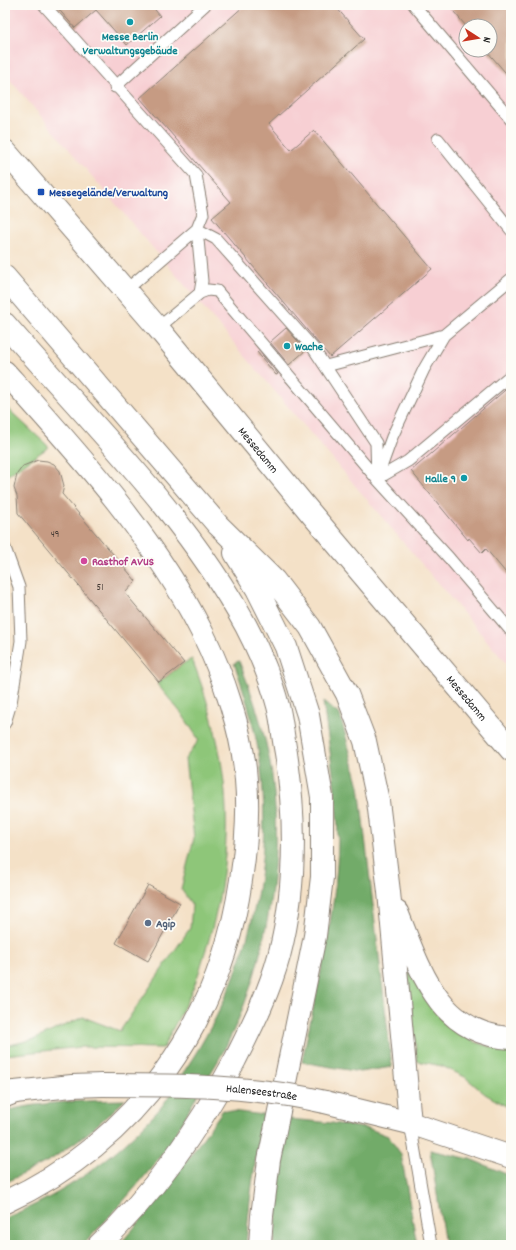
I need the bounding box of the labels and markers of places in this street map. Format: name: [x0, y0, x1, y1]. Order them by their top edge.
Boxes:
marker: Messe Berlin Verwaltungsgebäude: [125, 17, 135, 27]
place label: Messe Berlin Verwaltungsgebäude: [83, 29, 178, 60]
place label: Messegelände/Verwaltung: [49, 185, 168, 202]
marker: Messegelände/Verwaltung: [36, 187, 46, 197]
place label: Wache: [295, 339, 324, 356]
marker: Wache: [282, 341, 292, 351]
place label: Halle 9: [425, 471, 456, 488]
marker: Halle 9: [459, 473, 469, 483]
place label: Rasthof AVUS: [92, 554, 154, 571]
marker: Rasthof AVUS: [79, 556, 89, 566]
place label: Agip: [156, 916, 176, 933]
marker: Agip: [143, 918, 153, 928]

